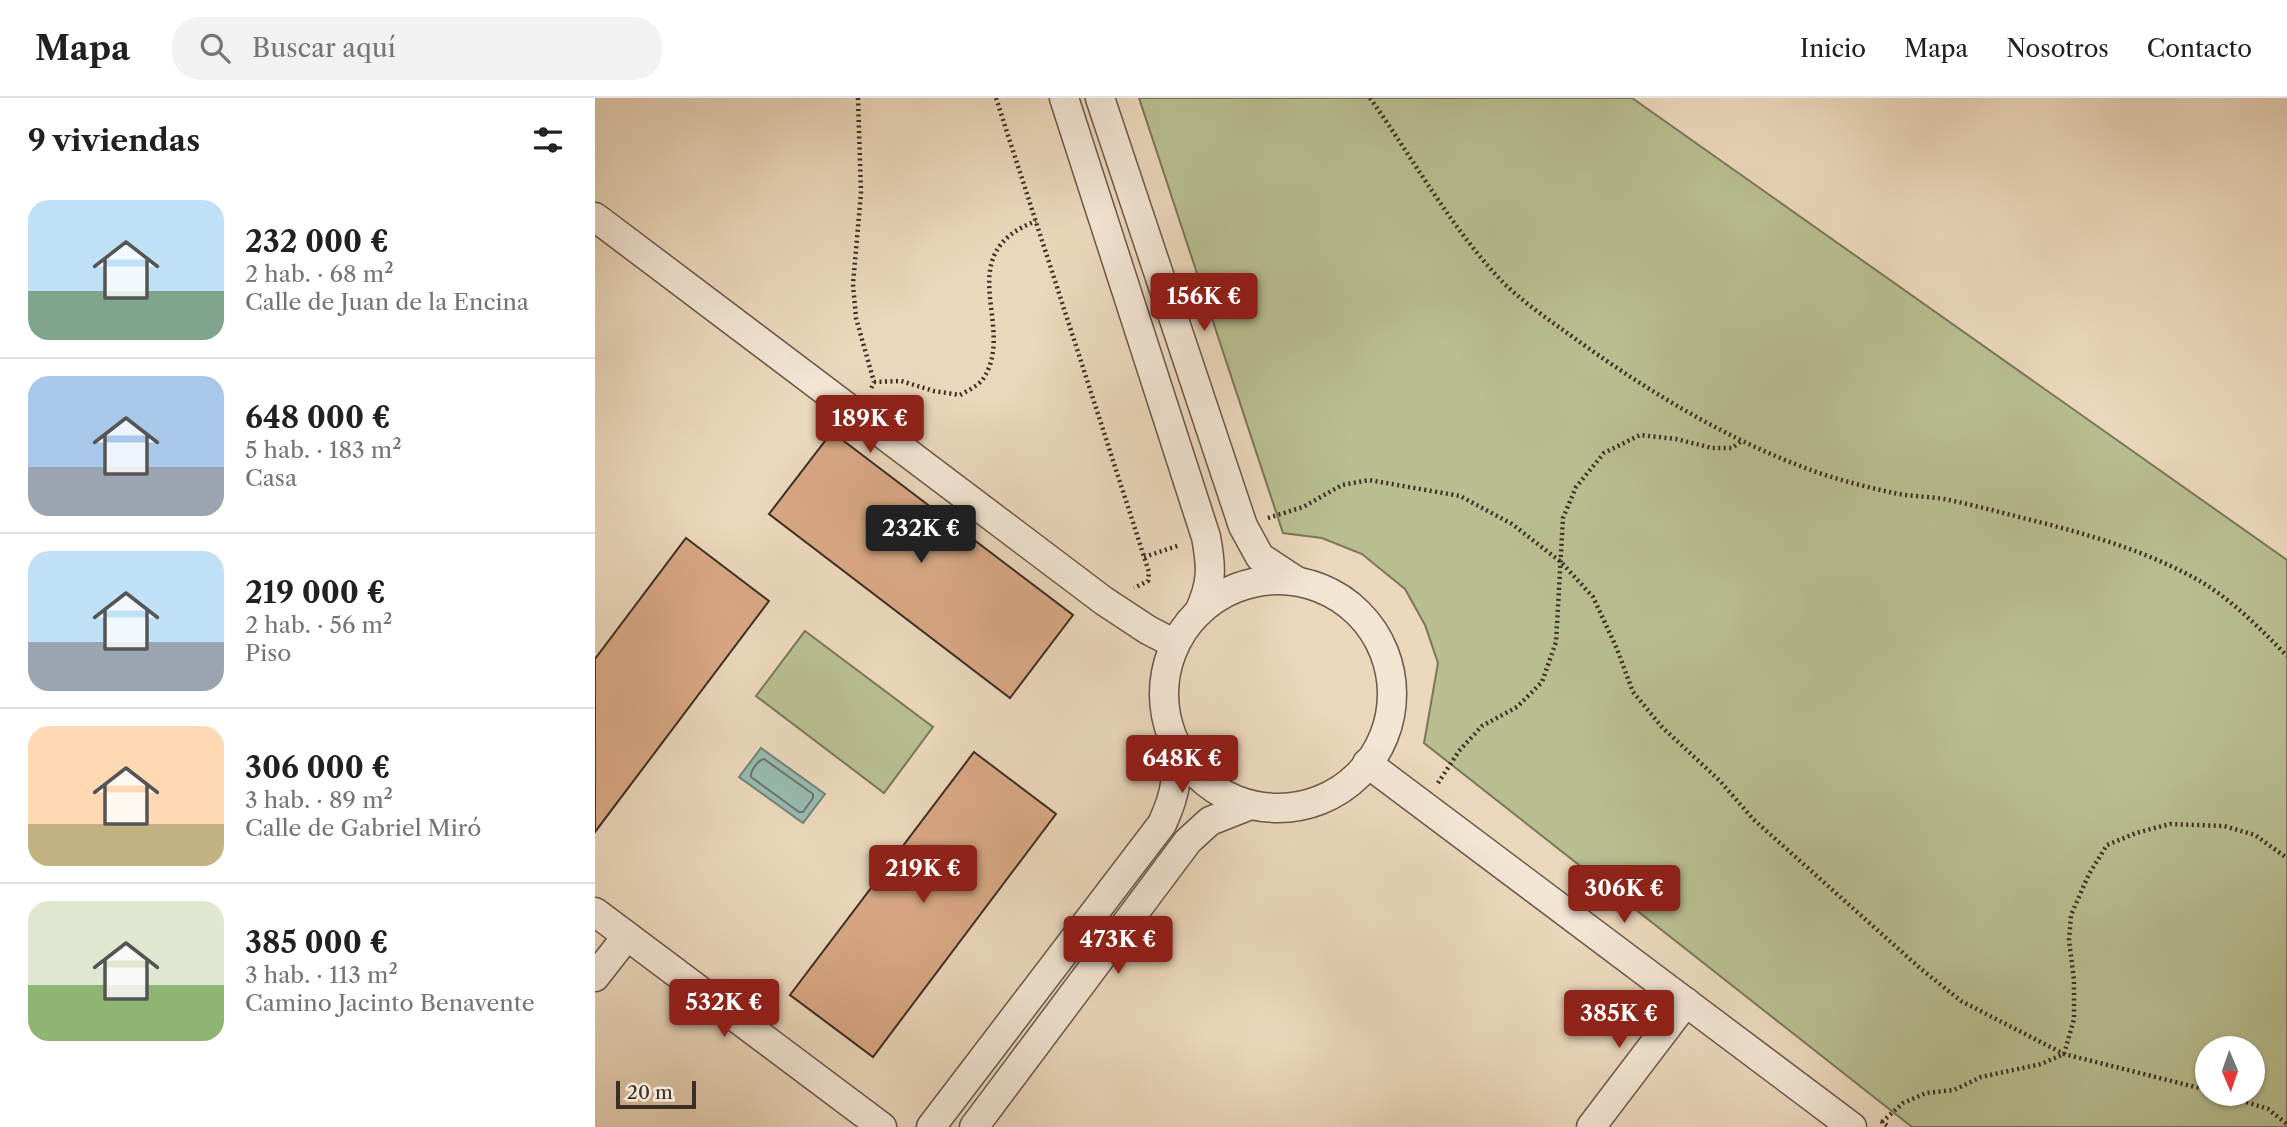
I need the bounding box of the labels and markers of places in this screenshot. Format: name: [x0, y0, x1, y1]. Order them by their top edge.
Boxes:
pin: 156K €: [1147, 274, 1261, 333]
pin: 189K €: [813, 396, 927, 455]
pin: 232K €: [864, 505, 978, 565]
pin: 648K €: [1125, 736, 1239, 795]
pin: 219K €: [866, 846, 980, 905]
pin: 306K €: [1567, 866, 1681, 925]
pin: 473K €: [1061, 916, 1175, 976]
pin: 532K €: [667, 979, 781, 1039]
pin: 385K €: [1562, 990, 1676, 1050]

